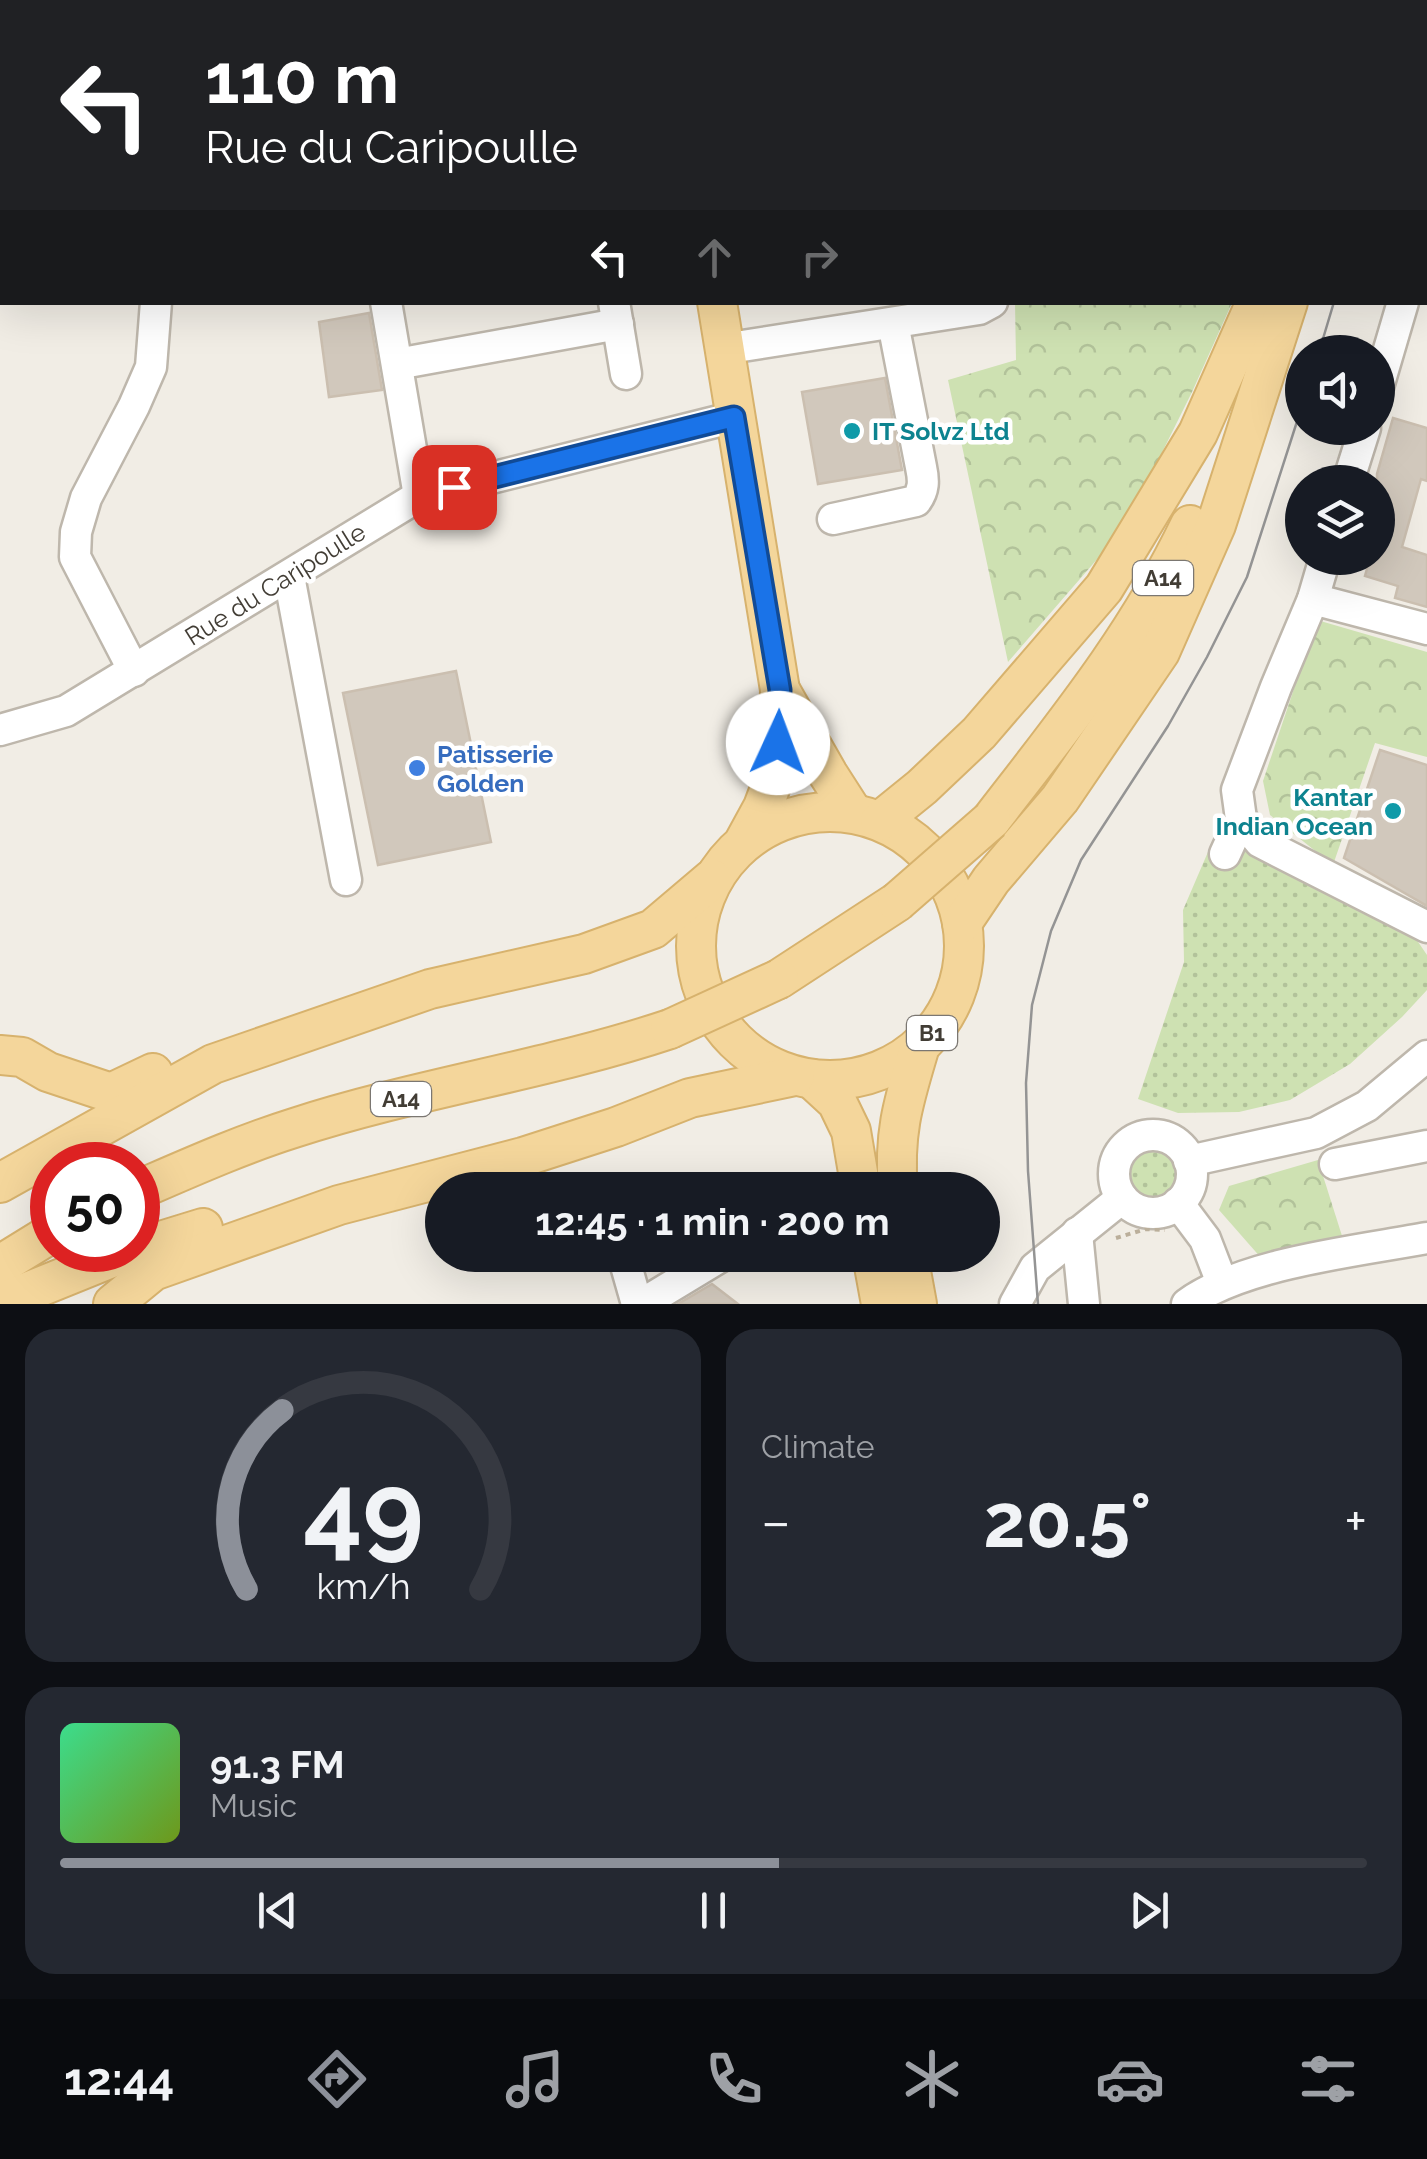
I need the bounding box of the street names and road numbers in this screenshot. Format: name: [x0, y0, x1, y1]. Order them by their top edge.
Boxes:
street label: Rue du Caripoulle: [179, 516, 371, 652]
road number: A14: [1133, 561, 1193, 595]
road number: B1: [907, 1016, 957, 1050]
road number: A14: [371, 1082, 431, 1116]

